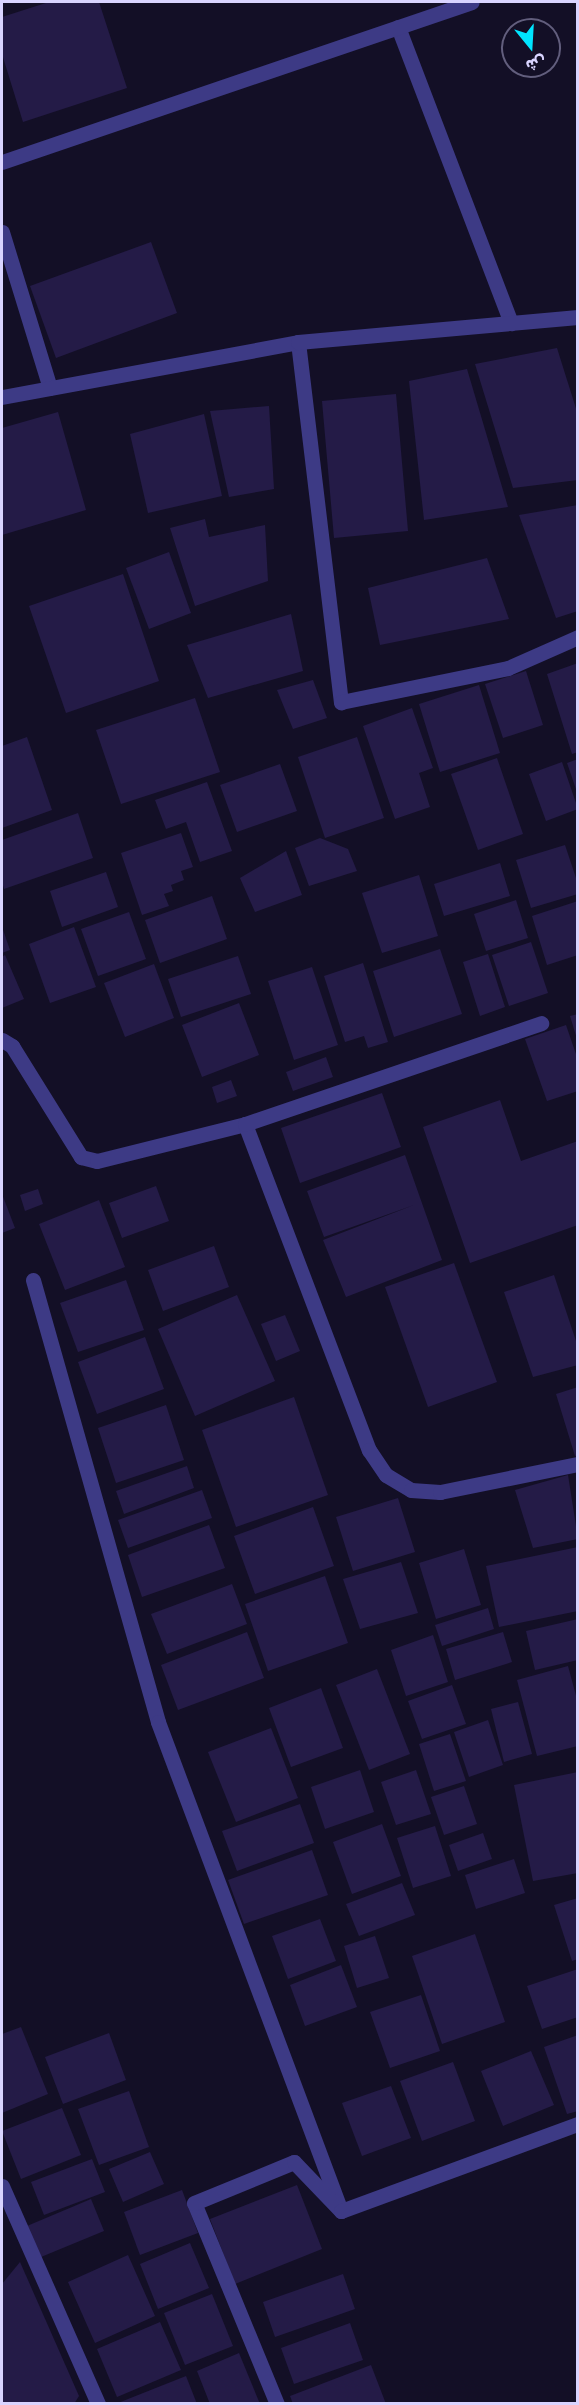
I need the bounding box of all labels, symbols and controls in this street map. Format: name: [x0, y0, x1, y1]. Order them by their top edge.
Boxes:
north arrow: [501, 18, 561, 78]
text: ش: [524, 52, 549, 76]

